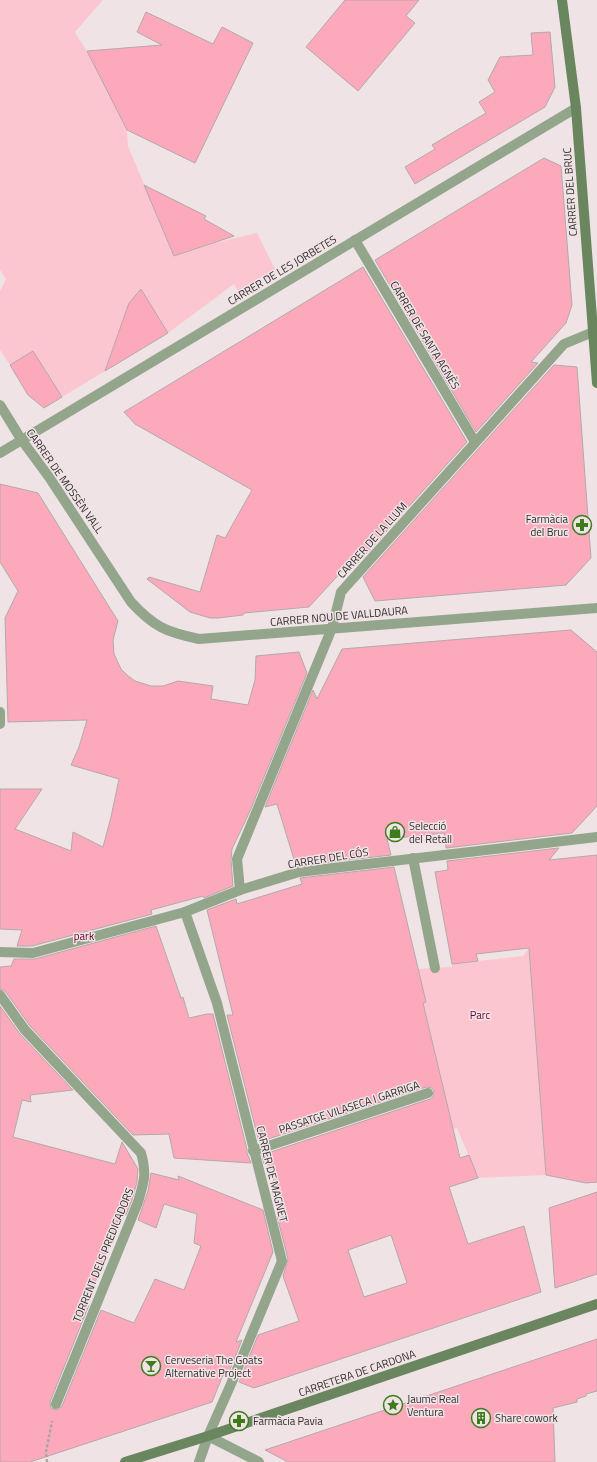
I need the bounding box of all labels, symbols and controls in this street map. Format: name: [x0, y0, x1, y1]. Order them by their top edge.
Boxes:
street label: CARRER DEL BRUC: [559, 147, 581, 237]
street label: CARRER DE LES JORBETES: [225, 231, 340, 309]
street label: CARRER DE SANTA AGNÈS: [386, 278, 464, 392]
street label: CARRER DE MOSSÈN VALL: [23, 425, 108, 537]
street label: CARRER DE LA LLUM: [333, 498, 411, 582]
place label: Farmàcia del Bruc: [526, 511, 568, 540]
pharmacy icon: Farmàcia del Bruc: [571, 514, 593, 536]
street label: CARRER NOU DE VALLDAURA: [270, 602, 409, 630]
place label: Selecció del Retall: [409, 818, 452, 847]
shop icon: Selecció del Retall: [384, 821, 406, 843]
street label: CARRER DEL CÓS: [287, 844, 369, 872]
park label: park: [74, 928, 95, 944]
park label: Parc: [470, 1007, 490, 1023]
street label: PASSATGE VILASECA I GARRIGA: [277, 1077, 422, 1137]
street label: CARRER DE MAGNET: [252, 1124, 292, 1224]
street label: TORRENT DELS PREDICADORS: [69, 1185, 137, 1325]
street label: CARRETERA DE CARDONA: [296, 1345, 418, 1401]
place label: Cerveseria The Goats Alternative Project: [165, 1352, 263, 1381]
bar icon: Cerveseria The Goats Alternative Project: [140, 1355, 162, 1377]
place label: Jaume Real Ventura: [407, 1391, 459, 1420]
place icon: Jaume Real Ventura: [382, 1394, 404, 1416]
building icon: Share cowork: [470, 1407, 492, 1429]
pharmacy icon: Farmàcia Pavia: [228, 1410, 250, 1432]
place label: Share cowork: [495, 1410, 558, 1426]
place label: Farmàcia Pavia: [253, 1413, 323, 1429]

